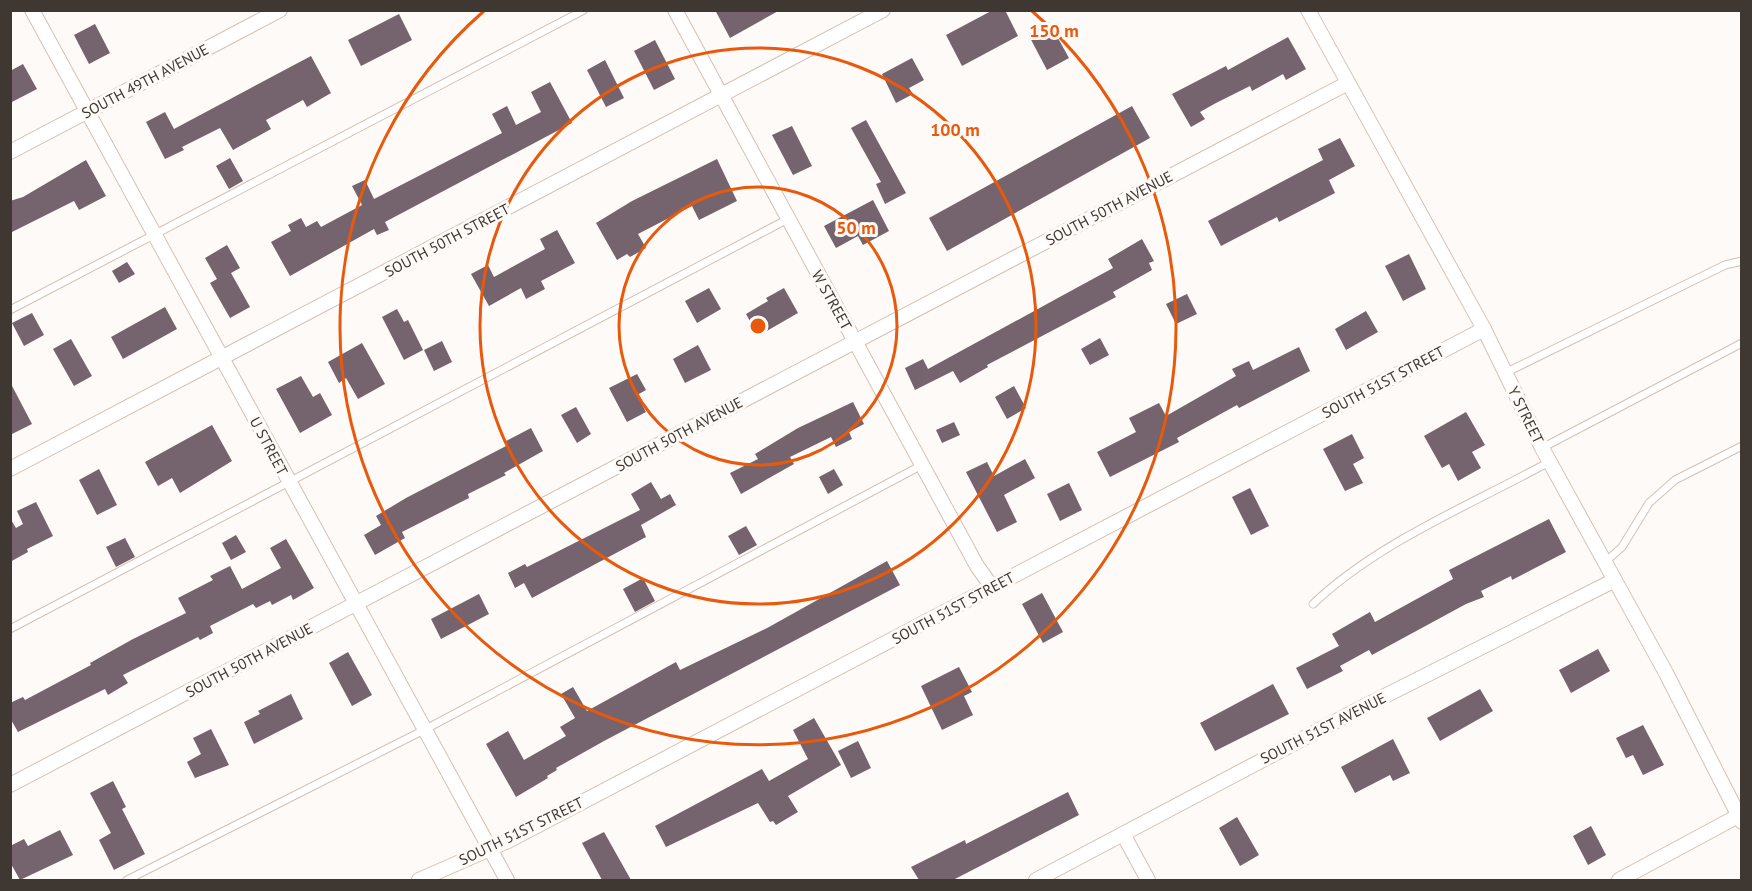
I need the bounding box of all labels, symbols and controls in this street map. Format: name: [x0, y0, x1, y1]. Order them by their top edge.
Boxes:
text: 150 m: [1029, 19, 1079, 42]
street label: SOUTH 49TH AVENUE: [78, 39, 212, 123]
text: 100 m: [930, 118, 980, 141]
street label: SOUTH 50TH AVENUE: [1042, 166, 1176, 250]
street label: SOUTH 50TH STREET: [381, 199, 513, 281]
text: 50 m: [836, 216, 876, 239]
street label: W STREET: [808, 267, 857, 334]
centre of rings: [748, 316, 768, 336]
street label: SOUTH 51ST STREET: [1318, 341, 1448, 422]
street label: Y STREET: [1504, 383, 1548, 447]
street label: SOUTH 50TH AVENUE: [612, 392, 746, 476]
street label: U STREET: [246, 414, 293, 479]
street label: SOUTH 51ST STREET: [888, 567, 1018, 648]
street label: SOUTH 50TH AVENUE: [182, 618, 316, 702]
street label: SOUTH 51ST AVENUE: [1257, 688, 1389, 768]
street label: SOUTH 51ST STREET: [456, 792, 587, 869]

